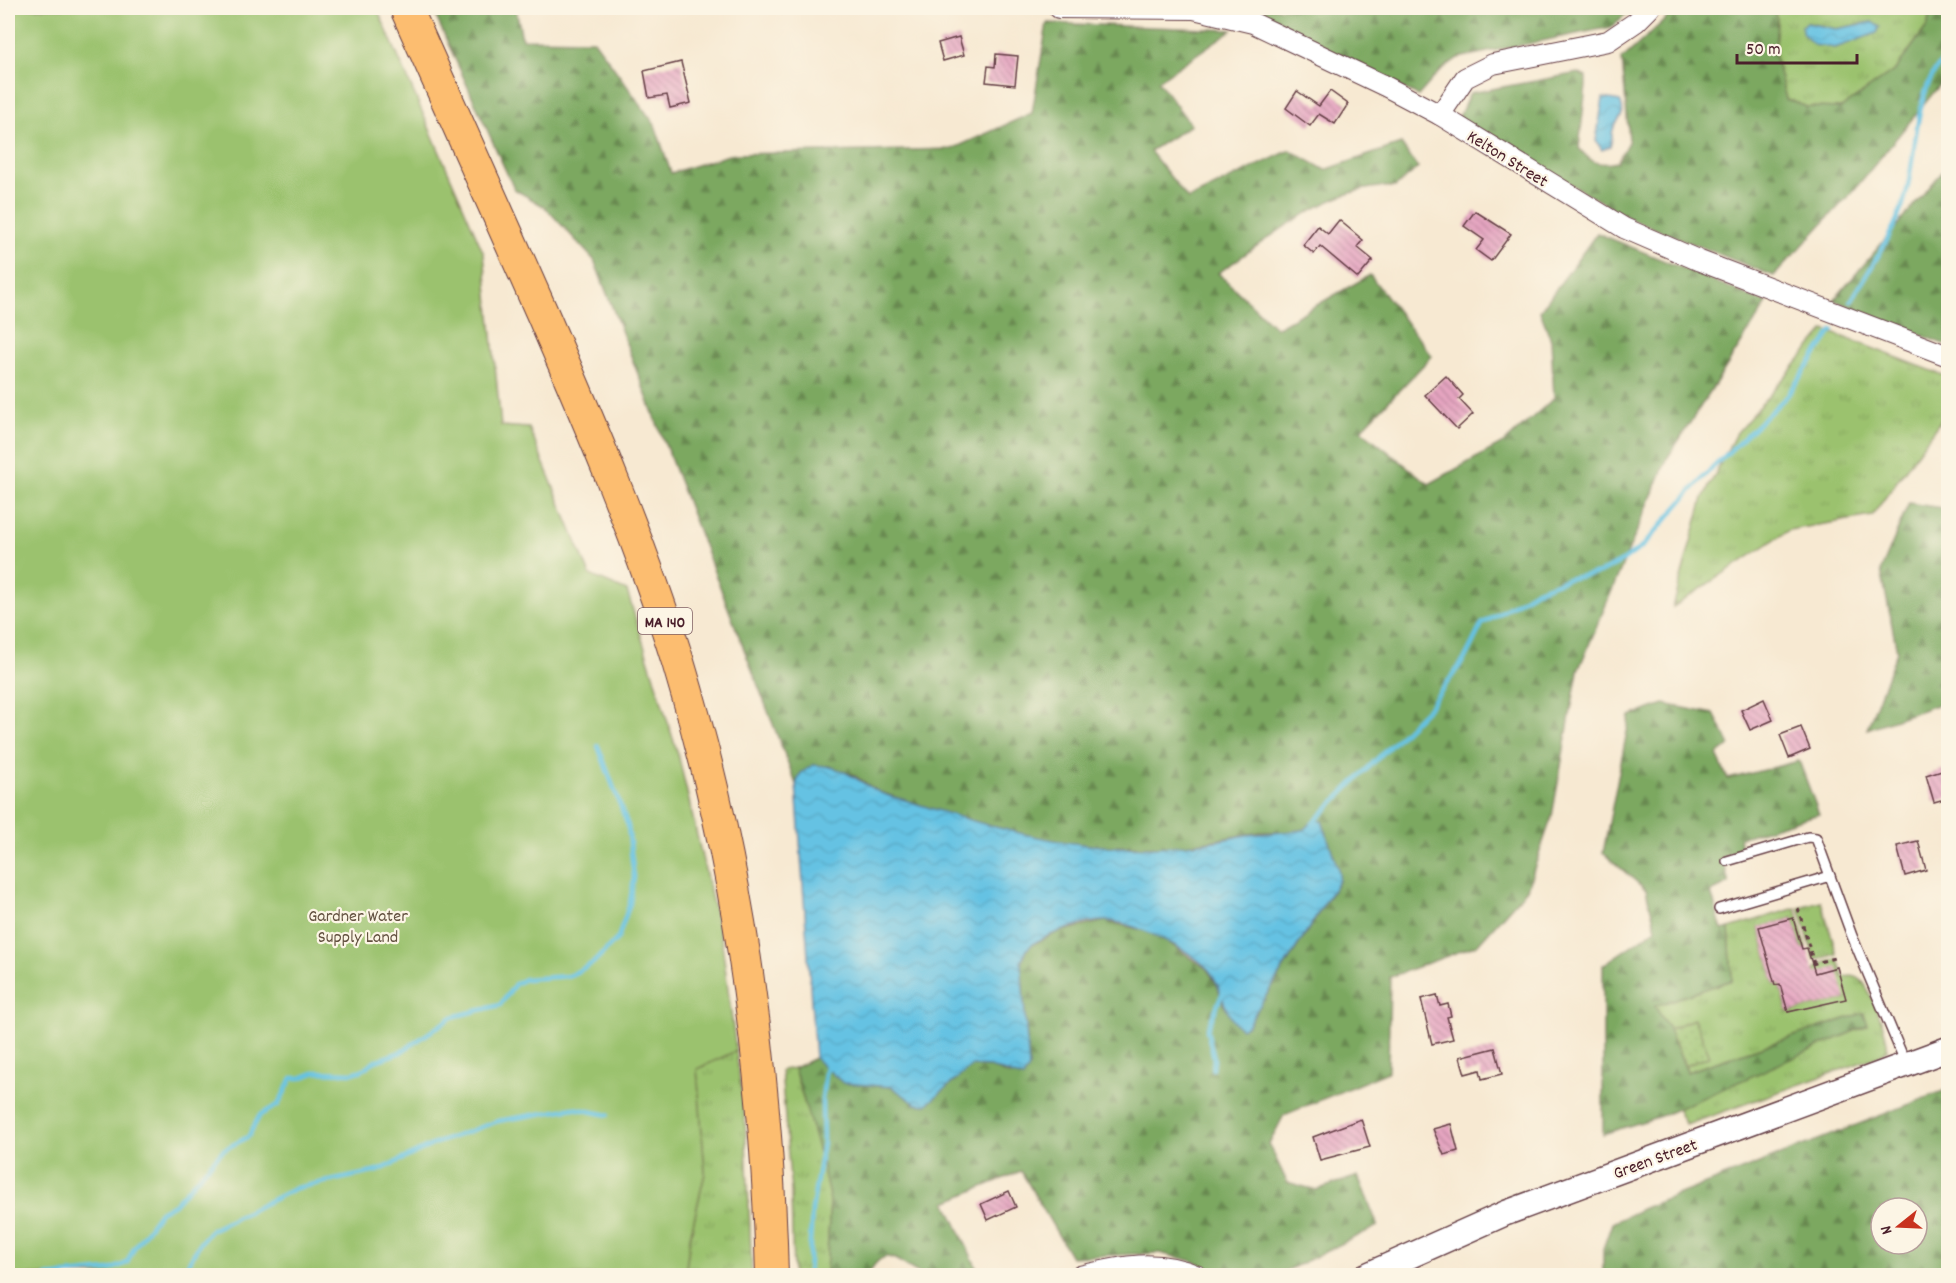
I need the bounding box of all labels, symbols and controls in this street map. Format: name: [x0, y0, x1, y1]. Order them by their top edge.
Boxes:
scale bar: [1737, 27, 1857, 65]
text: 50 m: [1746, 38, 1781, 63]
street label: Kelton Street: [1461, 125, 1552, 195]
road number: MA 140: [638, 608, 692, 634]
park label: Gardner Water Supply Land: [308, 905, 408, 951]
street label: Green Street: [1610, 1133, 1702, 1187]
north arrow: [1869, 1196, 1929, 1256]
text: N: [1875, 1222, 1899, 1237]

